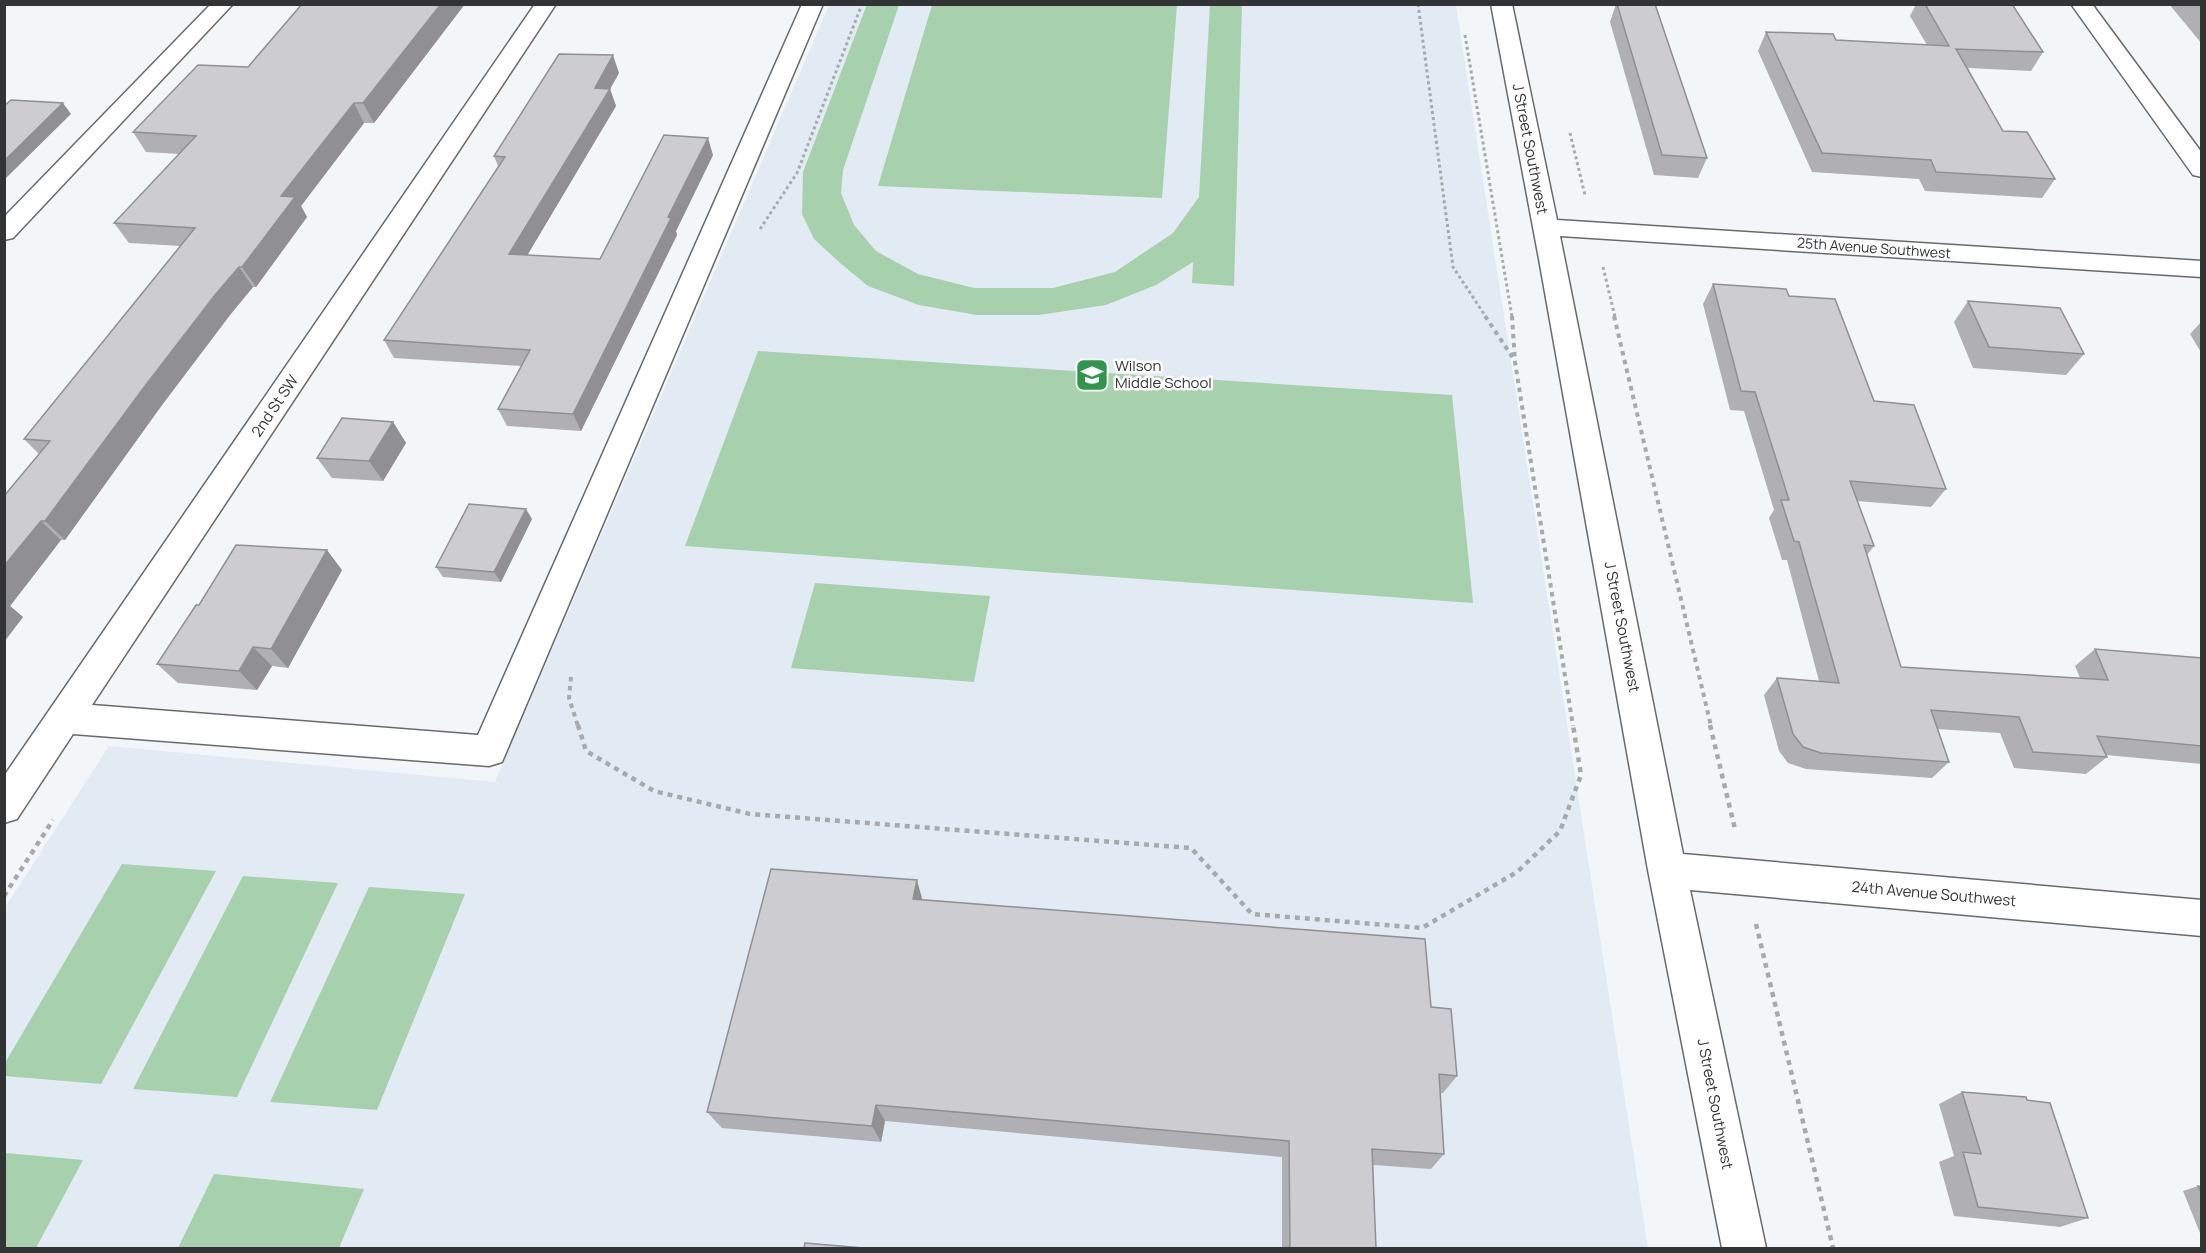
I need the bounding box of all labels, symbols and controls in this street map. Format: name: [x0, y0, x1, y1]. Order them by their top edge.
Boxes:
street label: J Street Southwest: [1508, 82, 1553, 216]
street label: 25th Avenue Southwest: [1796, 233, 1952, 262]
place label: Wilson Middle School: [1115, 355, 1212, 393]
school or university icon: Wilson Middle School: [1074, 357, 1110, 393]
street label: 2nd St SW: [246, 371, 303, 441]
street label: J Street Southwest: [1600, 560, 1645, 694]
street label: 24th Avenue Southwest: [1851, 876, 2017, 911]
street label: J Street Southwest: [1693, 1037, 1738, 1171]

